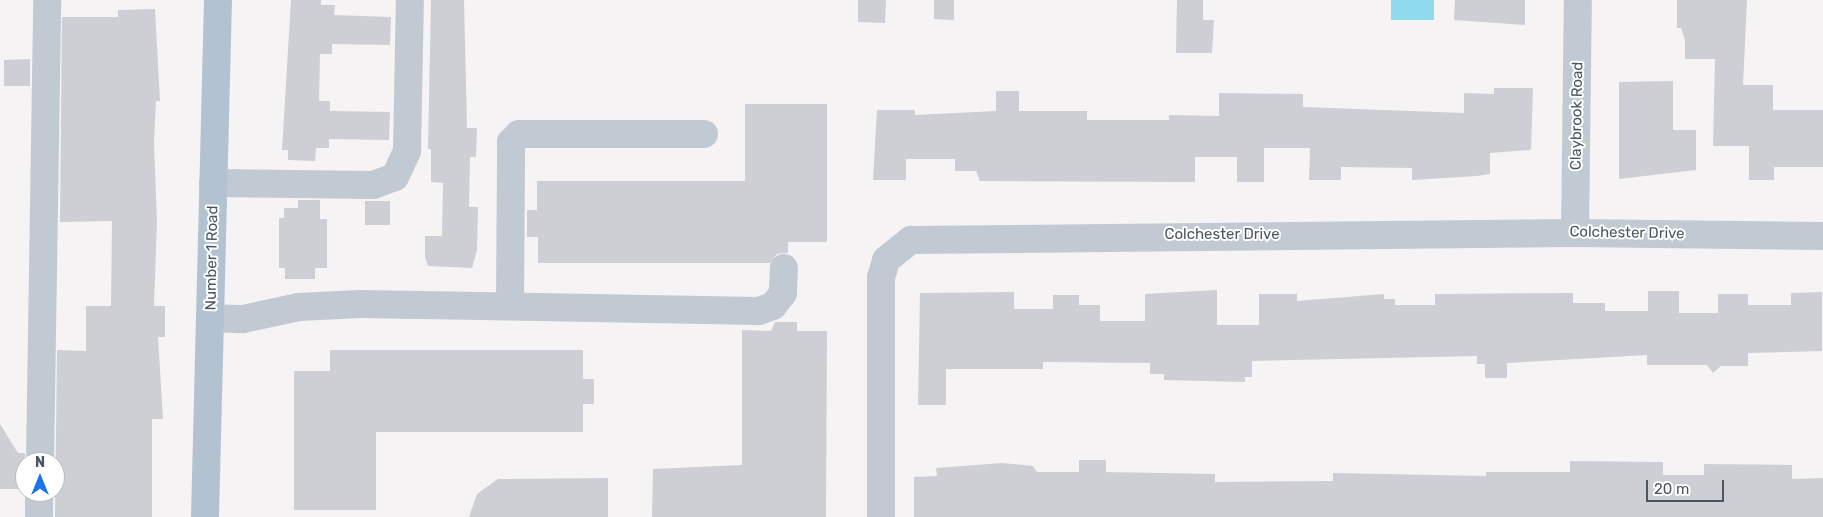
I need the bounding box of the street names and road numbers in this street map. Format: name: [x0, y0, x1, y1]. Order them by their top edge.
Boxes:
street label: Claybrook Road: [1567, 62, 1587, 170]
street label: Number 1 Road: [202, 205, 222, 311]
street label: Colchester Drive: [1569, 223, 1685, 243]
street label: Colchester Drive: [1164, 226, 1280, 244]

